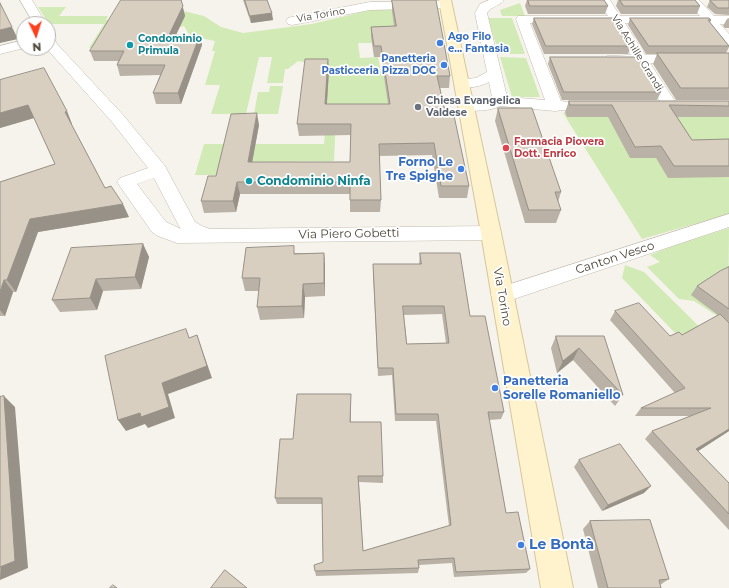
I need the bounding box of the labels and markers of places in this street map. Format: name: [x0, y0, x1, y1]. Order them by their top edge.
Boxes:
place label: Ago Filo e... Fantasia: [448, 31, 509, 54]
place label: Condominio Primula: [138, 33, 202, 56]
marker: Ago Filo e... Fantasia: [435, 38, 445, 48]
marker: Condominio Primula: [125, 40, 135, 50]
place label: Panetteria Pasticceria Pizza DOC: [322, 53, 436, 76]
marker: Panetteria Pasticceria Pizza DOC: [439, 60, 449, 70]
place label: Chiesa Evangelica Valdese: [426, 95, 521, 118]
marker: Chiesa Evangelica Valdese: [413, 102, 423, 112]
place label: Farmacia Piovera Dott. Enrico: [514, 136, 604, 160]
marker: Farmacia Piovera Dott. Enrico: [501, 143, 511, 153]
place label: Forno Le Tre Spighe: [386, 155, 453, 183]
marker: Forno Le Tre Spighe: [456, 164, 466, 174]
place label: Condominio Ninfa: [257, 174, 371, 188]
marker: Condominio Ninfa: [244, 176, 254, 186]
place label: Panetteria Sorelle Romaniello: [503, 374, 621, 402]
marker: Panetteria Sorelle Romaniello: [490, 383, 500, 393]
place label: Le Bontà: [529, 537, 594, 553]
marker: Le Bontà: [516, 540, 526, 550]

